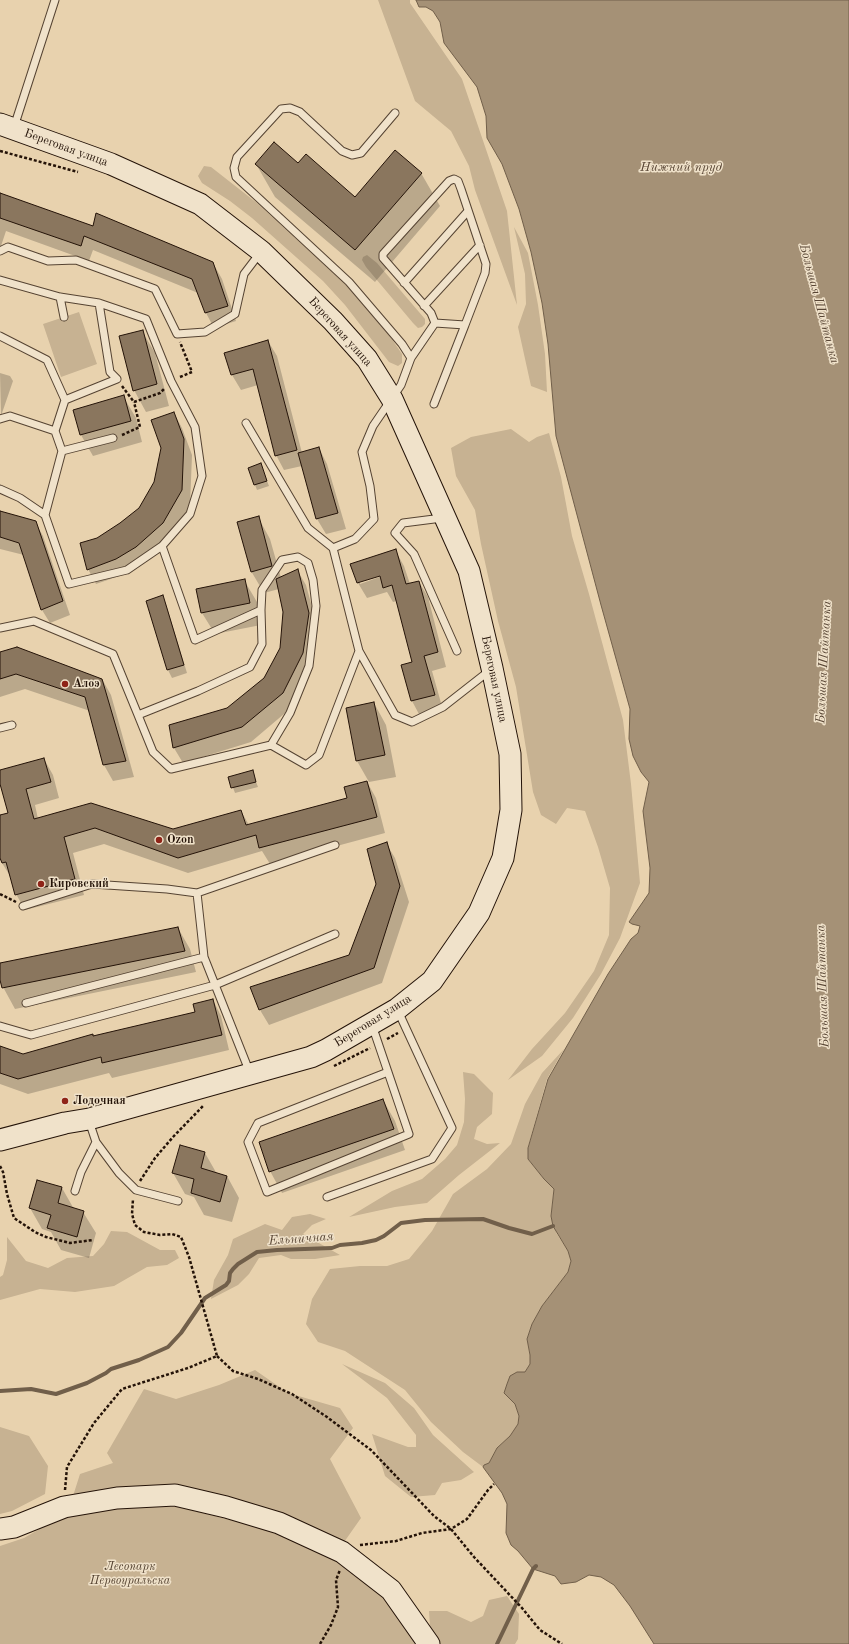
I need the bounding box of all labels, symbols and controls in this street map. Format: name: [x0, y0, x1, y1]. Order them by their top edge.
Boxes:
street label: Береговая улица: [22, 126, 110, 170]
water label: Нижний пруд: [640, 160, 722, 176]
water label: Большая Шайтанка: [796, 243, 842, 365]
street label: Береговая улица: [305, 294, 375, 370]
water label: Большая Шайтанка: [813, 600, 835, 724]
street label: Береговая улица: [478, 634, 510, 724]
place label: Алоэ: [73, 677, 100, 691]
marker: Алоэ: [60, 679, 70, 689]
place label: Ozon: [167, 833, 194, 847]
marker: Ozon: [154, 835, 164, 845]
place label: Кировский: [49, 877, 109, 891]
marker: Кировский: [36, 879, 46, 889]
water label: Большая Шайтанка: [813, 924, 833, 1048]
street label: Береговая улица: [332, 991, 414, 1051]
place label: Лодочная: [73, 1094, 126, 1108]
marker: Лодочная: [60, 1096, 70, 1106]
water label: Ельничная: [268, 1229, 334, 1249]
park label: Лесопарк Первоуральска: [90, 1560, 170, 1588]

